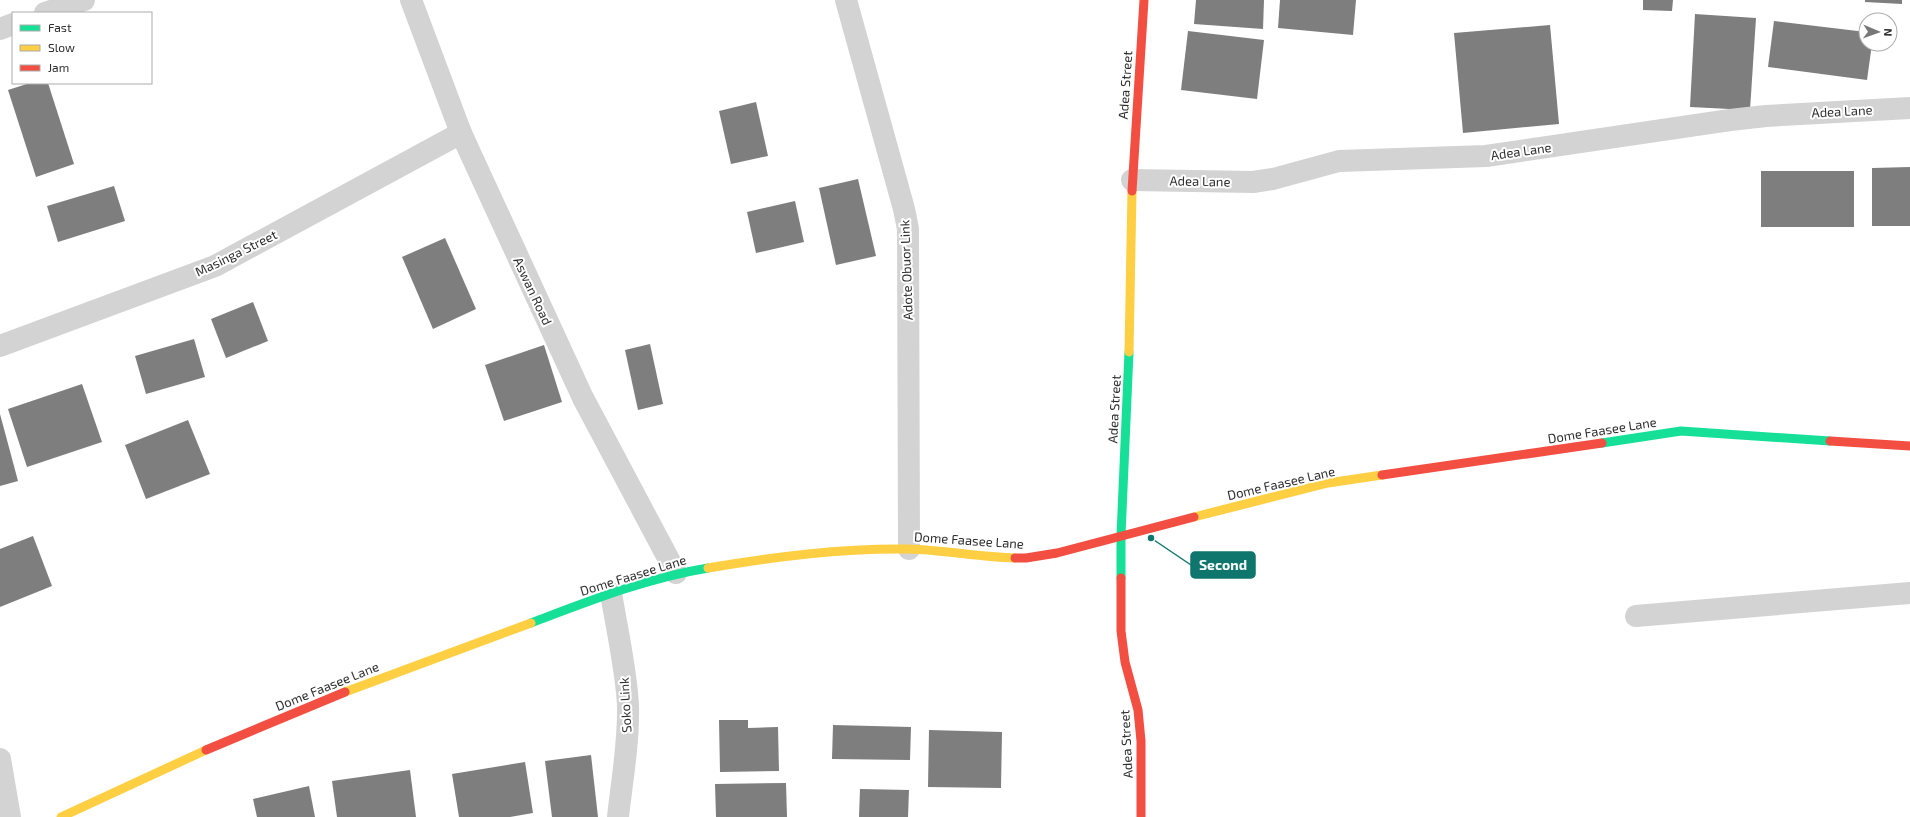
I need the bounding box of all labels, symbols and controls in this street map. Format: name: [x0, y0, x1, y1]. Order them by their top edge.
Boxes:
legend: [12, 12, 152, 84]
north arrow: [1858, 12, 1898, 52]
text: Fast: [48, 20, 72, 34]
text: N: [1882, 28, 1895, 37]
text: Slow: [48, 40, 75, 54]
street label: Adea Street: [1115, 50, 1135, 120]
text: Jam: [48, 60, 69, 74]
street label: Adea Lane: [1811, 101, 1873, 121]
street label: Adea Lane: [1490, 139, 1552, 163]
street label: Adea Lane: [1169, 172, 1231, 190]
street label: Adote Obuor Link: [896, 219, 916, 321]
street label: Masinga Street: [192, 226, 280, 280]
street label: Aswan Road: [510, 255, 556, 327]
street label: Adea Street: [1104, 374, 1124, 444]
street label: Dome Faasee Lane: [1546, 413, 1658, 447]
street label: Dome Faasee Lane: [1226, 463, 1336, 503]
street label: Dome Faasee Lane: [914, 528, 1024, 552]
street label: Dome Faasee Lane: [578, 551, 688, 599]
callout: Second: [1191, 552, 1255, 578]
text: Second: [1199, 556, 1247, 573]
street label: Dome Faasee Lane: [273, 658, 381, 714]
street label: Soko Link: [616, 677, 634, 733]
street label: Adea Street: [1116, 709, 1136, 779]

